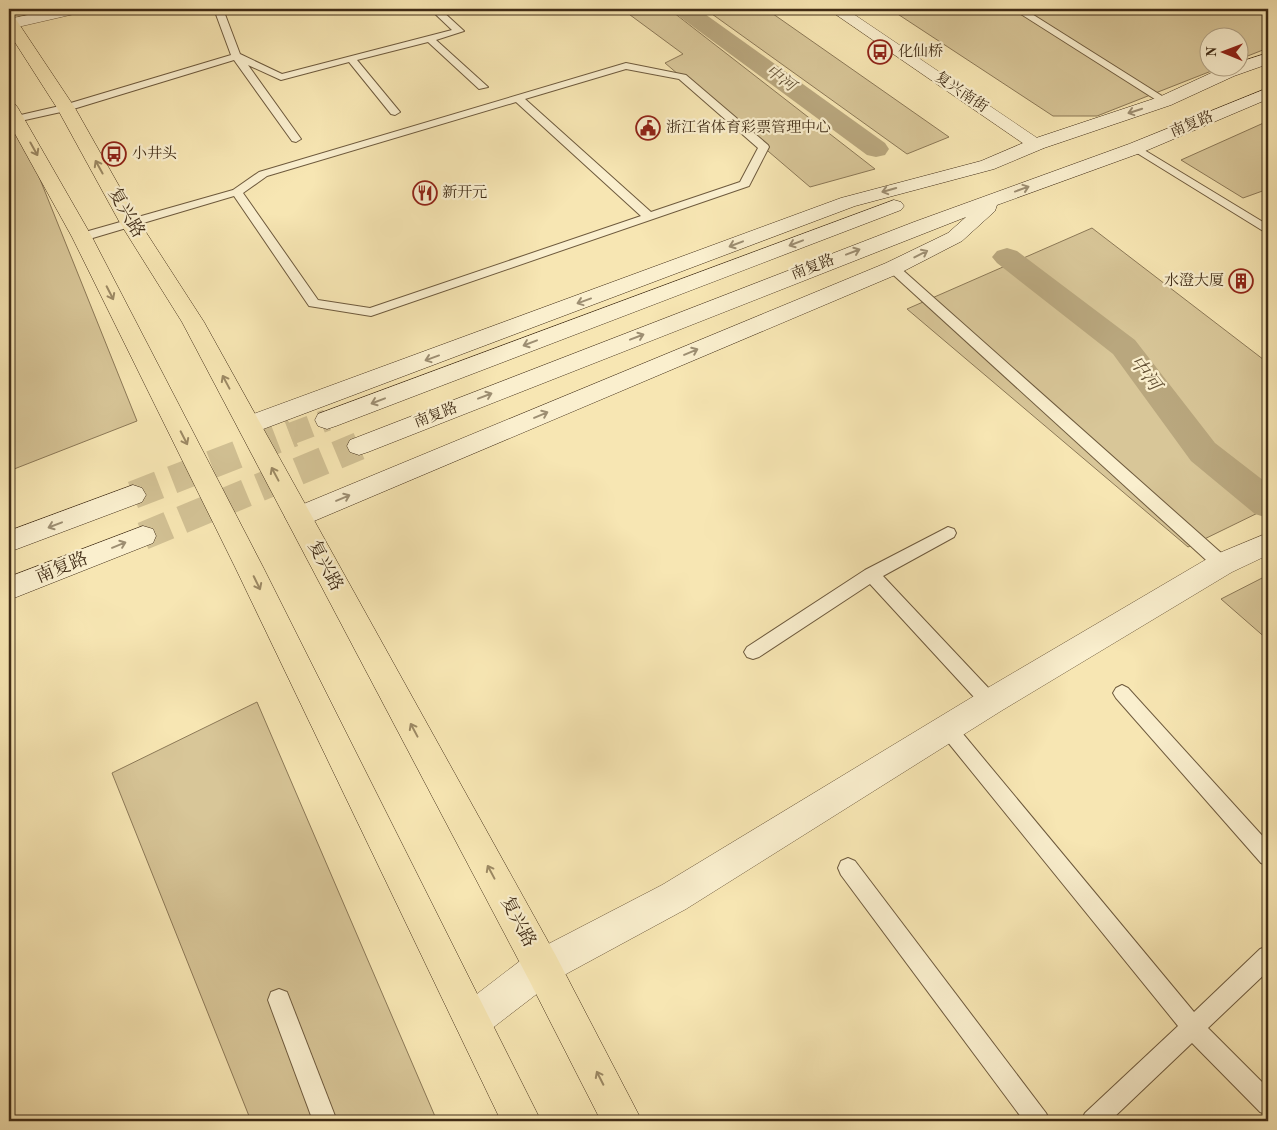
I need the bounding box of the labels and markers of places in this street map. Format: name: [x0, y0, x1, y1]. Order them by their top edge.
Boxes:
bus stop icon: 化仙桥: [867, 39, 893, 65]
place label: 化仙桥: [898, 43, 943, 60]
public building icon: 浙江省体育彩票管理中心: [635, 115, 661, 141]
place label: 浙江省体育彩票管理中心: [666, 119, 831, 136]
bus stop icon: 小井头: [101, 141, 127, 167]
place label: 小井头: [132, 145, 177, 162]
restaurant icon: 新开元: [412, 180, 438, 206]
place label: 新开元: [442, 184, 487, 201]
building icon: 水澄大厦: [1228, 268, 1254, 294]
place label: 水澄大厦: [1164, 272, 1224, 289]

